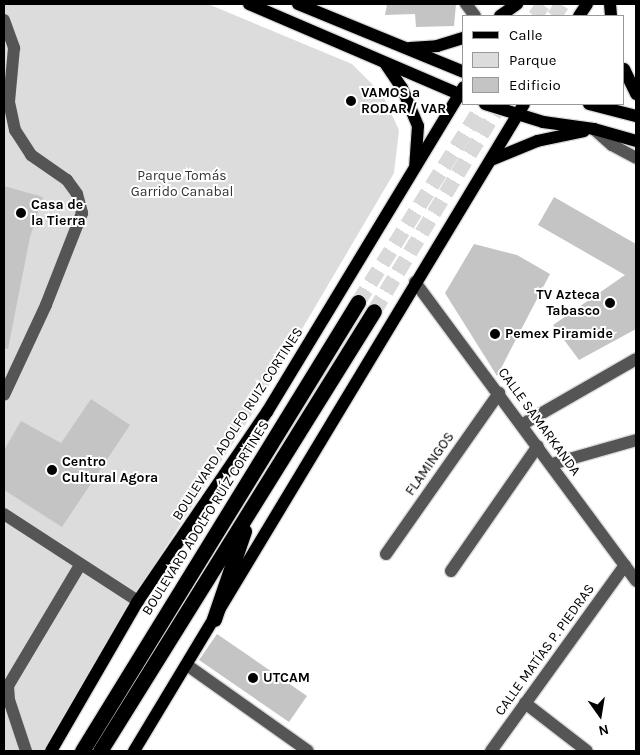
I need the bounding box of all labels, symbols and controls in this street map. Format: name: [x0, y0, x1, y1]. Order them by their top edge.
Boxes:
legend: [462, 15, 625, 105]
text: Calle: [509, 26, 543, 44]
text: Parque: [509, 51, 557, 69]
text: Edificio: [509, 76, 561, 94]
place label: VAMOS a RODAR / VAR: [361, 85, 446, 118]
marker: VAMOS a RODAR / VAR: [345, 95, 357, 107]
park label: Parque Tomás Garrido Canabal: [131, 168, 233, 200]
place label: Casa de la Tierra: [31, 197, 86, 230]
marker: Casa de la Tierra: [15, 207, 27, 219]
place label: TV Azteca Tabasco: [536, 287, 600, 320]
marker: TV Azteca Tabasco: [604, 297, 616, 309]
street label: BOULEVARD ADOLFO RUIZ CORTINES: [169, 324, 307, 524]
place label: Pemex Piramide: [505, 326, 613, 342]
marker: Pemex Piramide: [489, 328, 501, 340]
street label: CALLE SAMARKANDA: [494, 365, 584, 479]
street label: BOULEVARD ADOLFO RUÍZ CORTINES: [139, 417, 273, 619]
street label: FLAMINGOS: [402, 429, 458, 499]
place label: Centro Cultural Agora: [62, 454, 158, 487]
marker: Centro Cultural Agora: [46, 464, 58, 476]
street label: CALLE MATÍAS P. PIEDRAS: [492, 581, 598, 719]
place label: UTCAM: [263, 670, 310, 686]
marker: UTCAM: [247, 672, 259, 684]
north arrow: [575, 690, 625, 740]
text: N: [597, 721, 610, 740]

